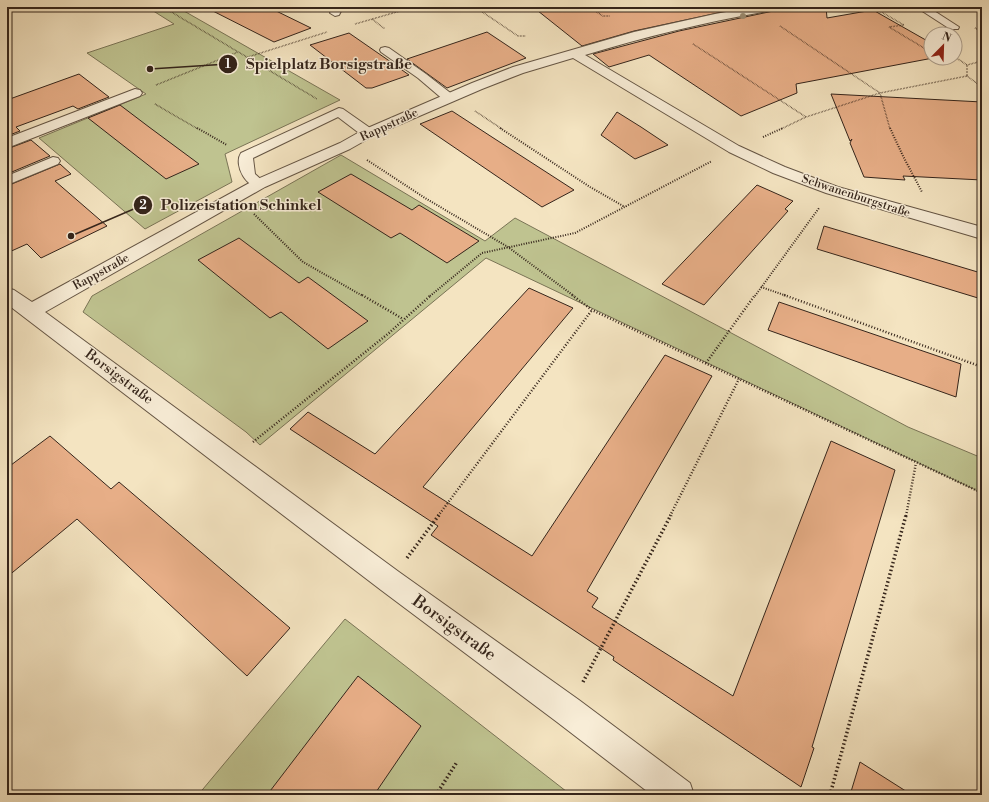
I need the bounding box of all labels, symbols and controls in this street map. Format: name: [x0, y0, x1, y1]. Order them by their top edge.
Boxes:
north arrow: [923, 26, 963, 66]
text: N: [940, 30, 954, 46]
callout: Spielplatz Borsigstraße: [218, 50, 420, 77]
text: Spielplatz Borsigstraße: [246, 55, 412, 74]
text: 1: [225, 57, 231, 72]
street label: Rappstraße: [358, 105, 420, 145]
street label: Schwanenburgstraße: [800, 171, 912, 221]
callout: Polizeistation Schinkel: [133, 191, 330, 218]
text: Polizeistation Schinkel: [161, 196, 321, 215]
text: 2: [139, 198, 147, 213]
street label: Rappstraße: [70, 250, 132, 294]
street label: Borsigstraße: [80, 345, 157, 409]
street label: Borsigstraße: [407, 590, 500, 666]

